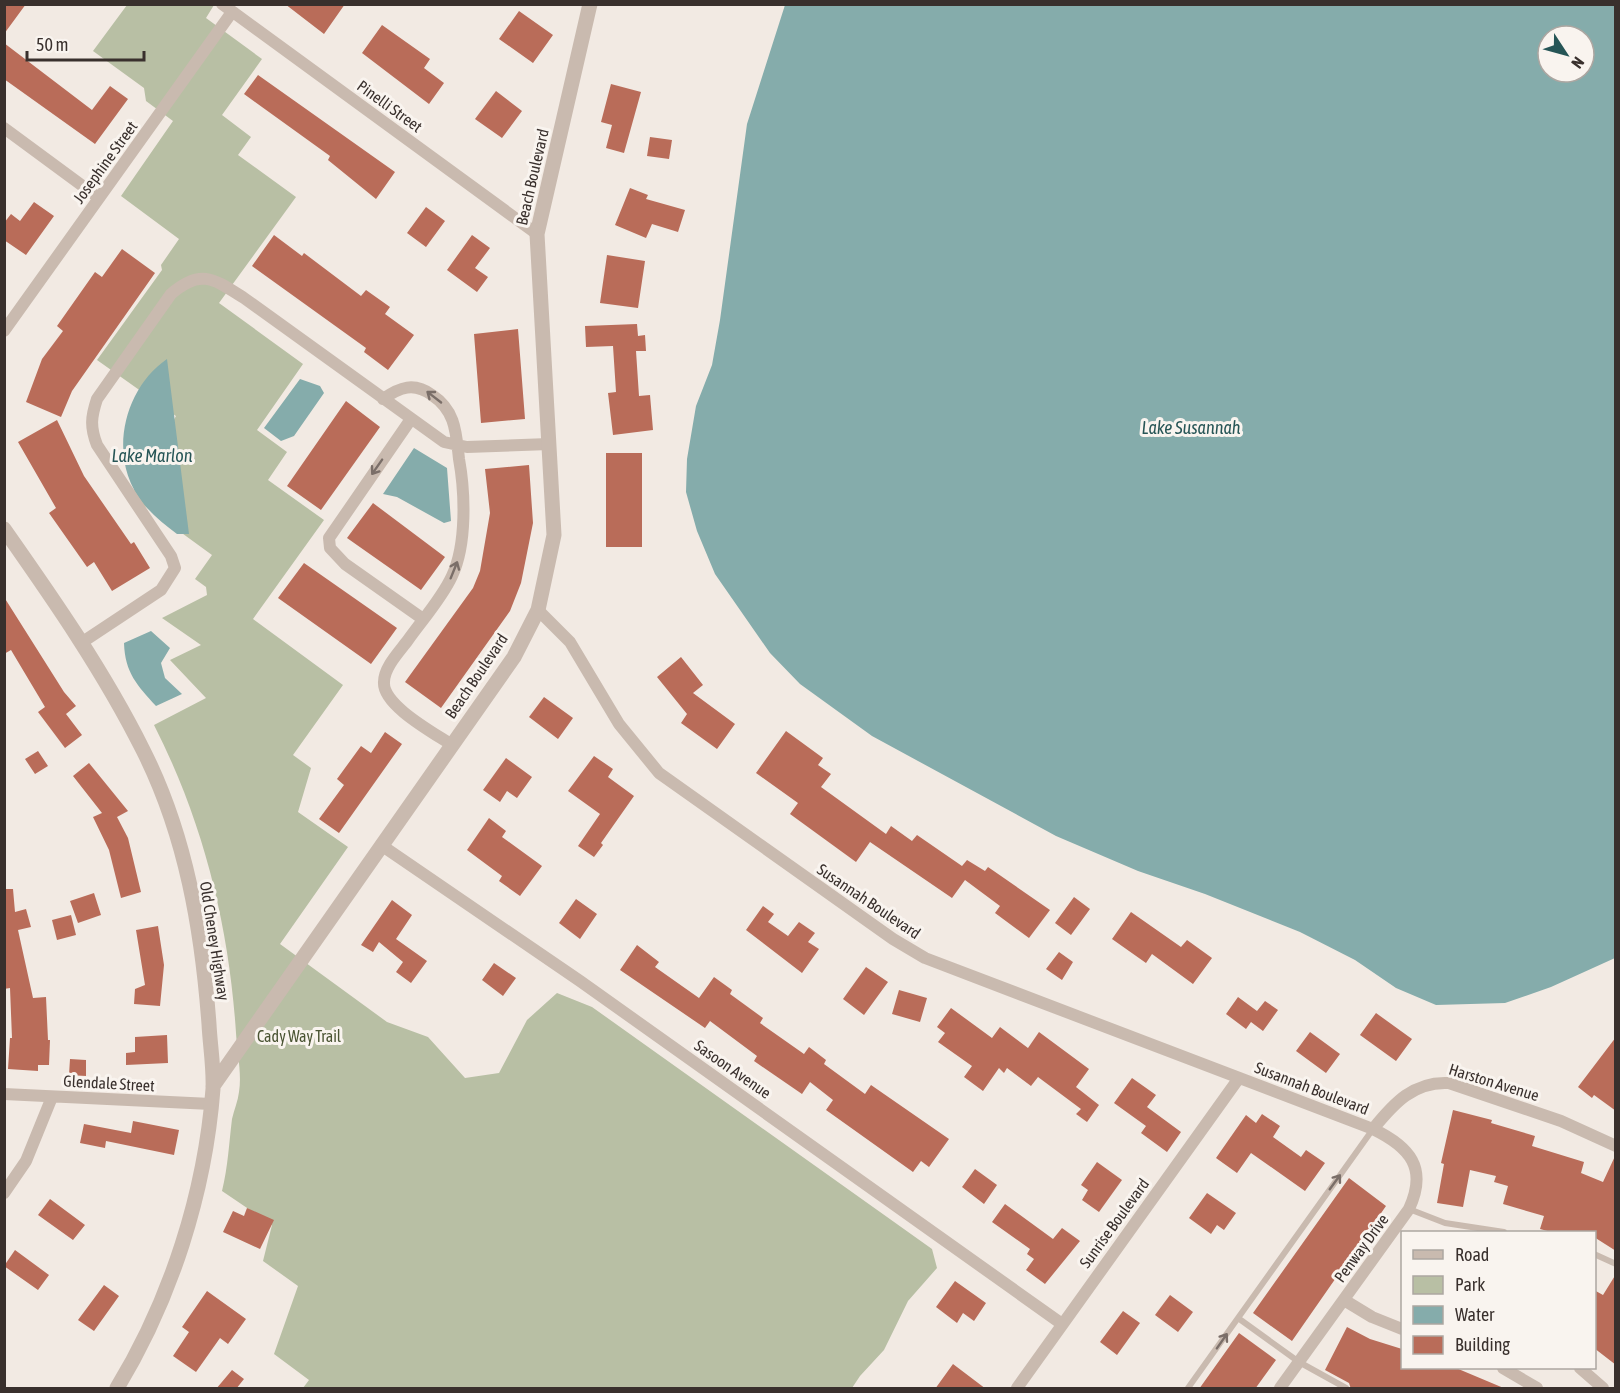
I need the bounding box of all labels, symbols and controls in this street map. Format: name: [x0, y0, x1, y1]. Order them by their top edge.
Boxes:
scale bar: [27, 24, 144, 62]
north arrow: [1536, 24, 1596, 84]
text: 50 m: [36, 34, 68, 55]
text: N: [1568, 54, 1588, 72]
street label: Pinelli Street: [354, 76, 426, 136]
street label: Josephine Street: [69, 117, 142, 207]
street label: Beach Boulevard: [512, 127, 552, 227]
one-way arrow: [427, 390, 443, 403]
water label: Lake Susannah: [1141, 417, 1241, 438]
water label: Lake Marlon: [112, 445, 193, 466]
one-way arrow: [371, 458, 383, 474]
one-way arrow: [449, 561, 460, 580]
street label: Beach Boulevard: [441, 630, 511, 722]
street label: Susannah Boulevard: [814, 860, 924, 942]
street label: Old Cheney Highway: [196, 880, 233, 1002]
park label: Cady Way Trail: [257, 1027, 342, 1046]
street label: Sasoon Avenue: [691, 1036, 775, 1102]
street label: Susannah Boulevard: [1252, 1058, 1372, 1118]
street label: Harston Avenue: [1447, 1060, 1541, 1104]
street label: Glendale Street: [63, 1072, 155, 1094]
street label: Sunrise Boulevard: [1076, 1175, 1152, 1271]
one-way arrow: [1329, 1175, 1341, 1191]
street label: Penway Drive: [1330, 1211, 1392, 1286]
legend: [1401, 1231, 1596, 1369]
text: Road: [1455, 1244, 1489, 1265]
text: Park: [1455, 1274, 1485, 1295]
text: Water: [1455, 1304, 1495, 1325]
one-way arrow: [1215, 1333, 1228, 1349]
text: Building: [1455, 1334, 1510, 1355]

